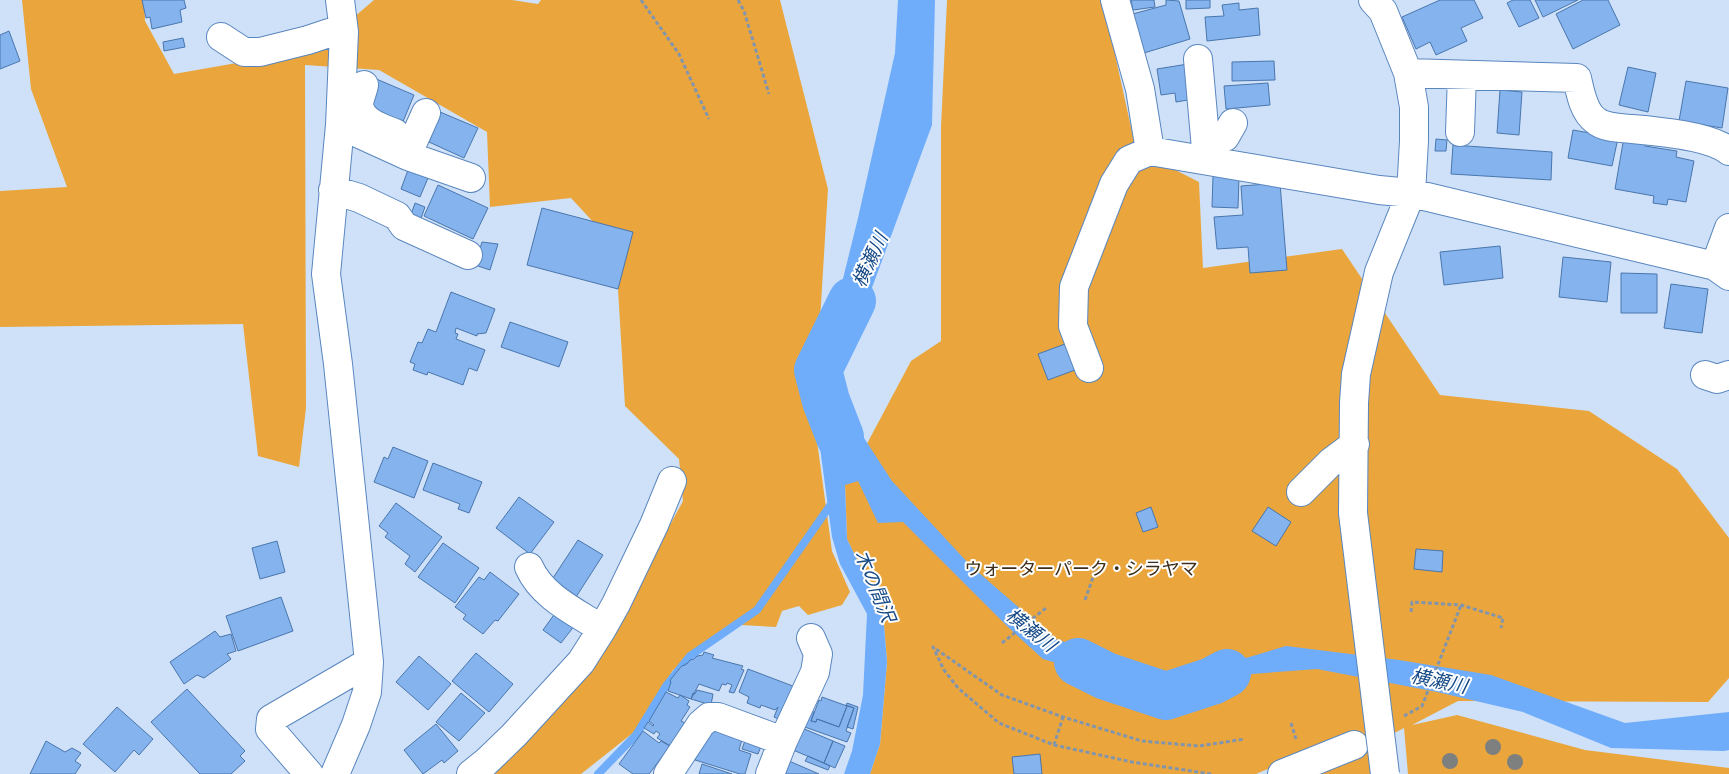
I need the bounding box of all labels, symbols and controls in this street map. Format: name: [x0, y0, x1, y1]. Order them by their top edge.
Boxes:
water label: 横瀬川: [847, 227, 894, 291]
water label: 木の間沢: [849, 546, 902, 629]
park label: ウォーターパーク・シラヤマ: [964, 557, 1198, 581]
water label: 横瀬川: [1001, 603, 1063, 659]
water label: 横瀬川: [1409, 663, 1471, 700]

